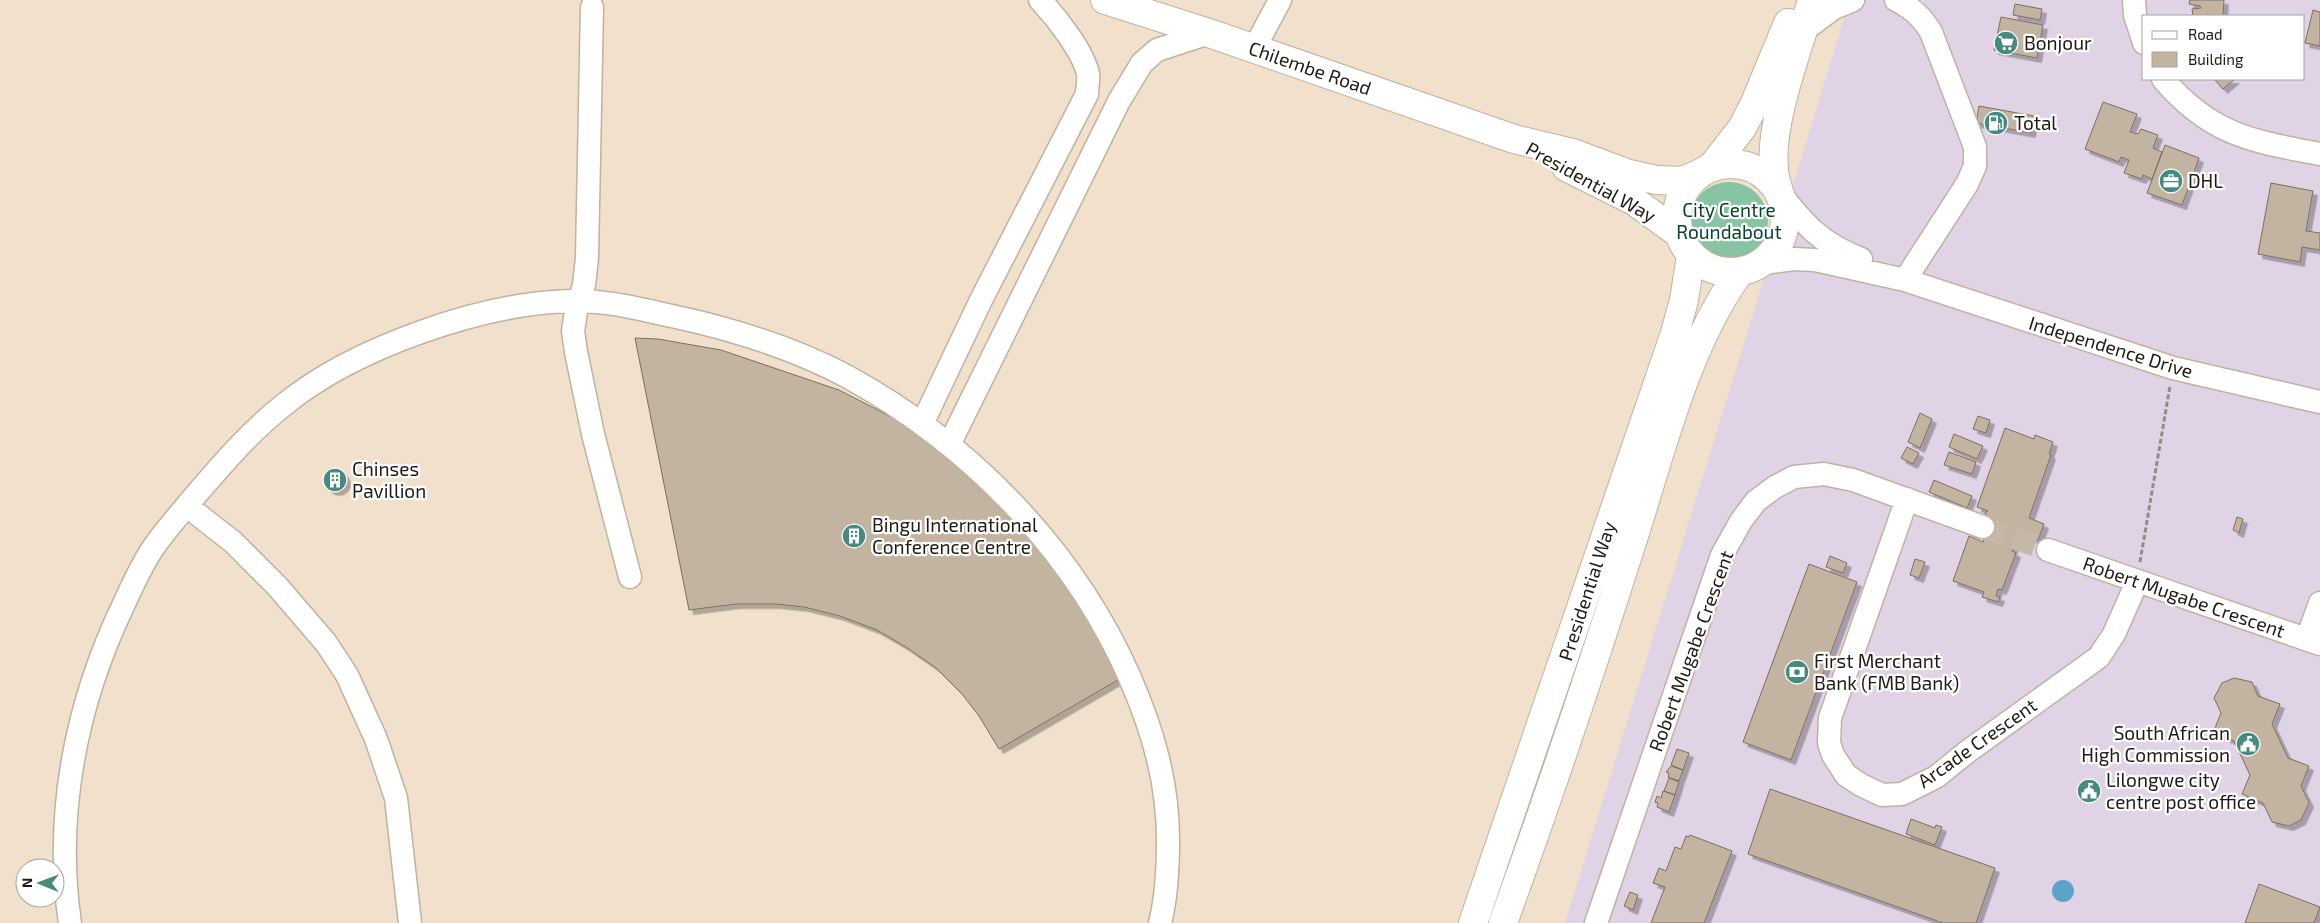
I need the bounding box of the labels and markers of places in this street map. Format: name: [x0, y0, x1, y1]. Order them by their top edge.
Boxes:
supermarket icon: Bonjour: [1993, 30, 2019, 56]
place label: Bonjour: [2024, 31, 2092, 54]
fuel station icon: Total: [1983, 110, 2009, 136]
place label: Total: [2014, 111, 2057, 134]
office icon: DHL: [2158, 168, 2184, 194]
place label: DHL: [2188, 169, 2223, 192]
place label: Chinses Pavillion: [352, 457, 426, 502]
building icon: Chinses Pavillion: [322, 467, 348, 493]
place label: Bingu International Conference Centre: [872, 513, 1038, 558]
building icon: Bingu International Conference Centre: [841, 523, 867, 549]
place label: First Merchant Bank (FMB Bank): [1814, 649, 1959, 694]
bank icon: First Merchant Bank (FMB Bank): [1784, 659, 1810, 685]
place label: South African High Commission: [2081, 721, 2230, 766]
public building icon: South African High Commission: [2235, 731, 2261, 757]
place label: Lilongwe city centre post office: [2106, 768, 2256, 813]
public building icon: Lilongwe city centre post office: [2076, 778, 2102, 804]

